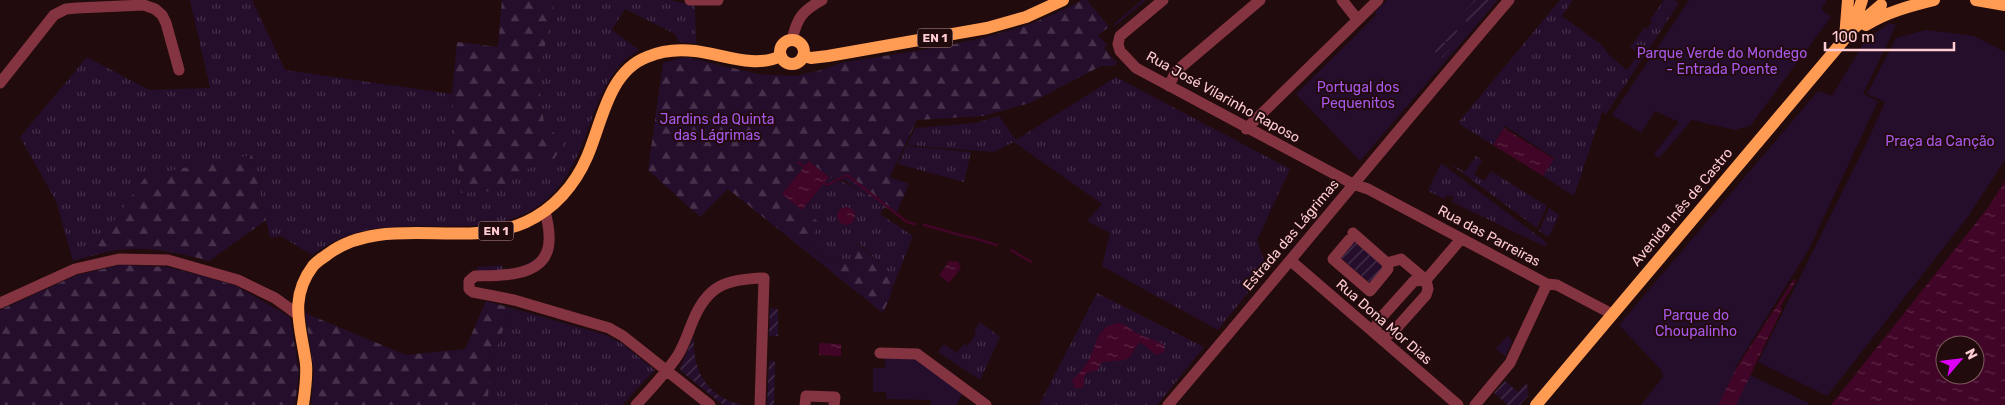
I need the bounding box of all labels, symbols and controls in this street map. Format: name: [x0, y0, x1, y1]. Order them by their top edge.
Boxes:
scale bar: [1825, 20, 1954, 52]
road number: EN 1: [918, 28, 952, 48]
text: 100 m: [1832, 28, 1874, 46]
park label: Parque Verde do Mondego - Entrada Poente: [1637, 45, 1807, 78]
street label: Rua José Vilarinho Raposo: [1143, 48, 1303, 146]
park label: Portugal dos Pequenitos: [1317, 79, 1399, 112]
park label: Jardins da Quinta das Lágrimas: [660, 111, 774, 144]
park label: Praça da Canção: [1885, 133, 1995, 150]
street label: Avenida Inês de Castro: [1628, 145, 1736, 269]
street label: Estrada das Lágrimas: [1239, 176, 1343, 294]
street label: Rua das Parreiras: [1435, 202, 1543, 270]
road number: EN 1: [478, 222, 514, 240]
street label: Rua Dona Mor Dias: [1333, 276, 1435, 368]
park label: Parque do Choupalinho: [1655, 307, 1737, 340]
north arrow: [1935, 335, 1985, 385]
text: N: [1961, 346, 1981, 363]

